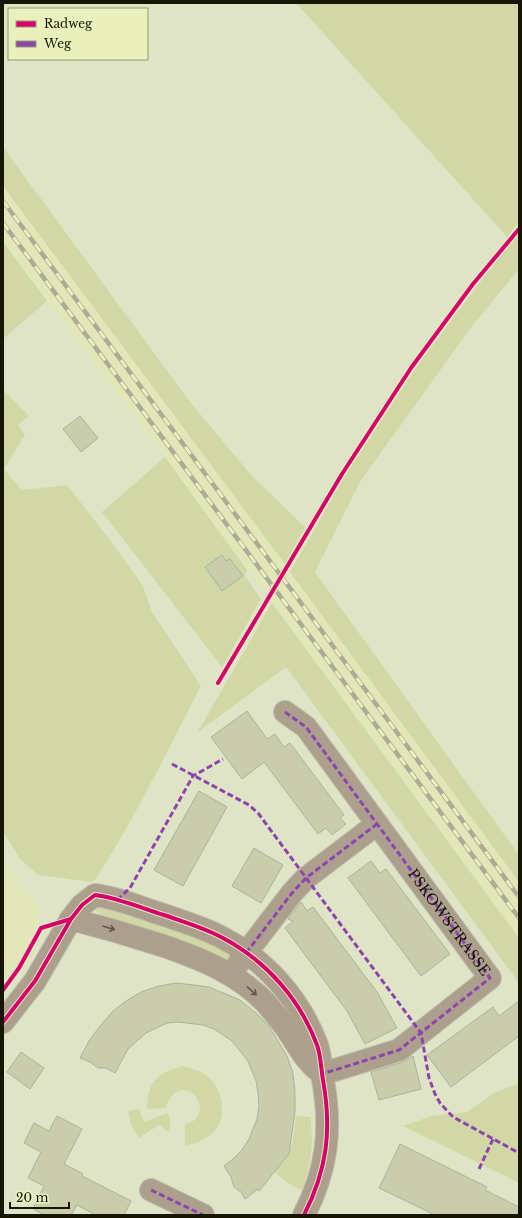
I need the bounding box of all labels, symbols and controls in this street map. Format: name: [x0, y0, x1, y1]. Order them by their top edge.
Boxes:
legend: [8, 8, 148, 60]
text: Radweg: [44, 16, 93, 31]
text: Weg: [43, 36, 72, 51]
street label: PSKOWSTRASSE: [404, 865, 494, 979]
one-way arrow: [102, 925, 115, 932]
one-way arrow: [247, 986, 257, 996]
scale bar: [10, 1184, 69, 1210]
text: 20 m: [16, 1190, 48, 1205]

